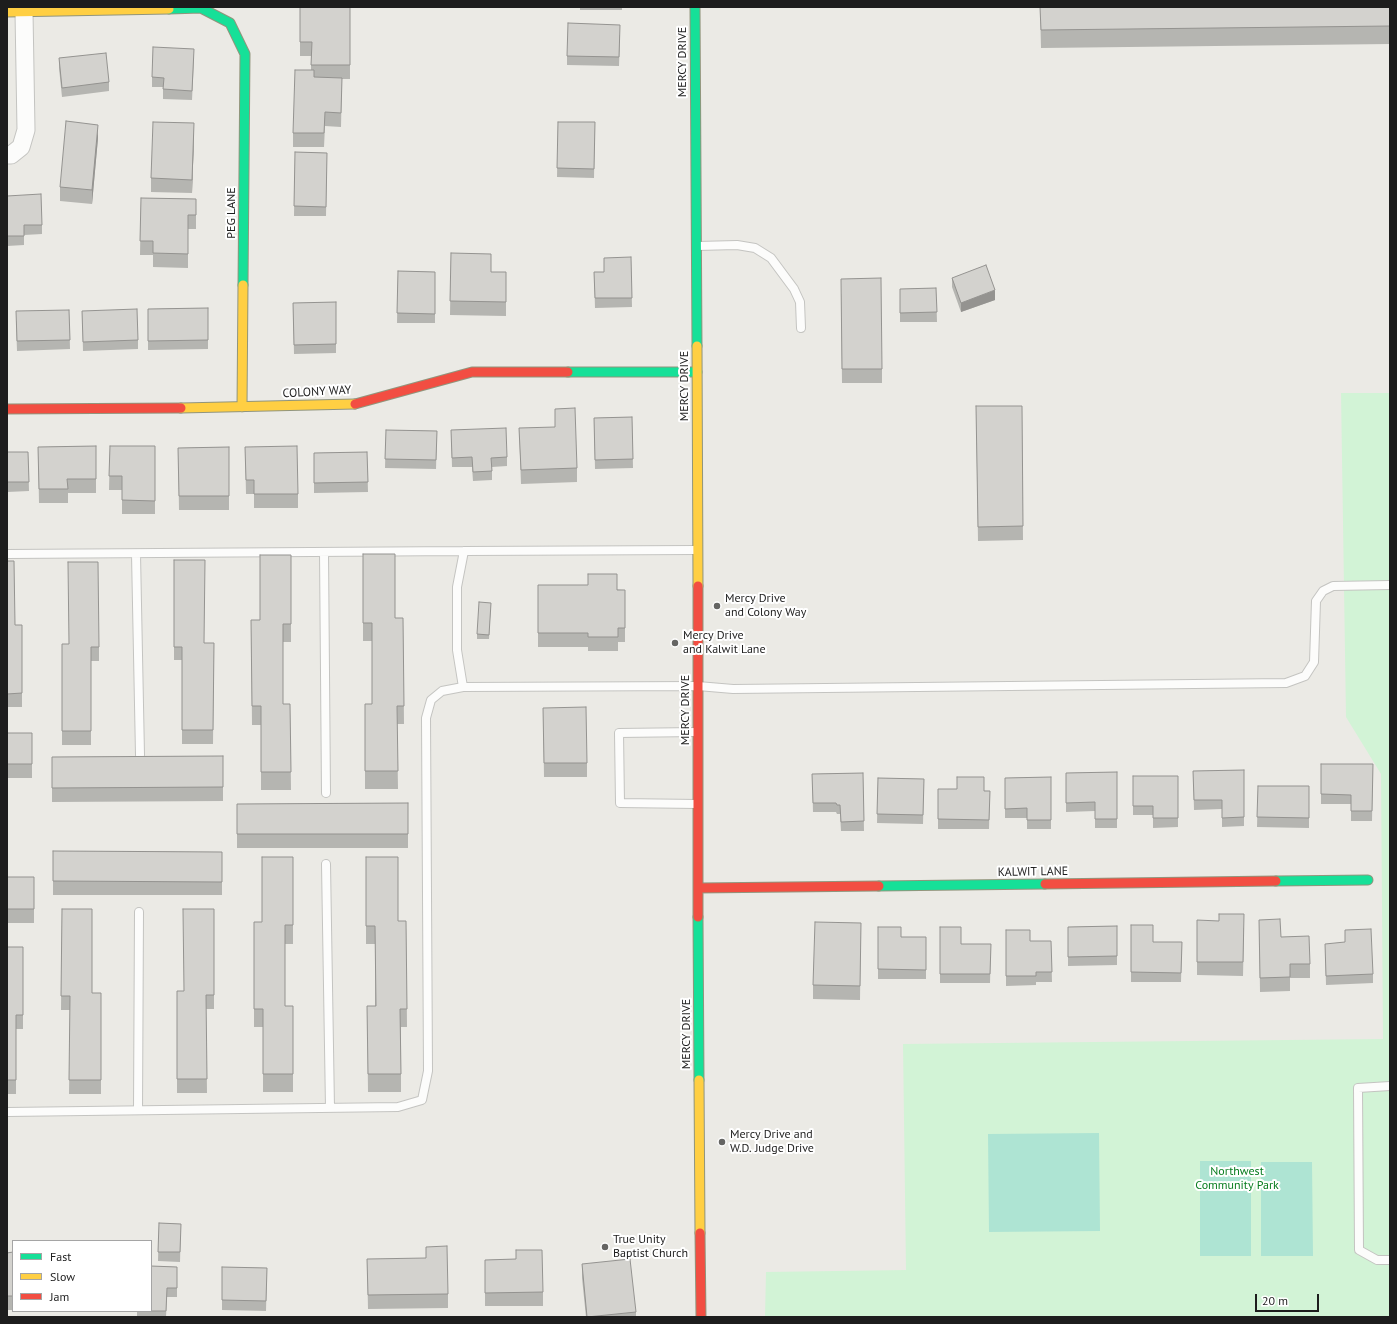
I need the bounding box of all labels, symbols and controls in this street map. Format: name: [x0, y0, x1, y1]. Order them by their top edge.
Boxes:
street label: MERCY DRIVE: [676, 27, 690, 97]
street label: PEG LANE: [225, 187, 239, 239]
street label: MERCY DRIVE: [678, 351, 692, 421]
street label: COLONY WAY: [282, 383, 352, 401]
place label: Mercy Drive and Colony Way: [725, 592, 806, 620]
marker: Mercy Drive and Colony Way: [712, 601, 722, 611]
place label: Mercy Drive and Kalwit Lane: [683, 629, 765, 657]
marker: Mercy Drive and Kalwit Lane: [670, 638, 680, 648]
street label: MERCY DRIVE: [679, 675, 693, 745]
street label: KALWIT LANE: [998, 864, 1068, 880]
street label: MERCY DRIVE: [680, 999, 694, 1069]
place label: Mercy Drive and W.D. Judge Drive: [730, 1128, 814, 1156]
marker: Mercy Drive and W.D. Judge Drive: [717, 1137, 727, 1147]
park label: Northwest Community Park: [1195, 1165, 1279, 1193]
place label: True Unity Baptist Church: [613, 1233, 688, 1261]
legend: [12, 1240, 152, 1312]
marker: True Unity Baptist Church: [600, 1242, 610, 1252]
text: Fast: [50, 1249, 71, 1264]
text: Slow: [50, 1269, 75, 1284]
scale bar: [1257, 1286, 1321, 1312]
text: Jam: [50, 1289, 69, 1304]
text: 20 m: [1262, 1293, 1288, 1308]

